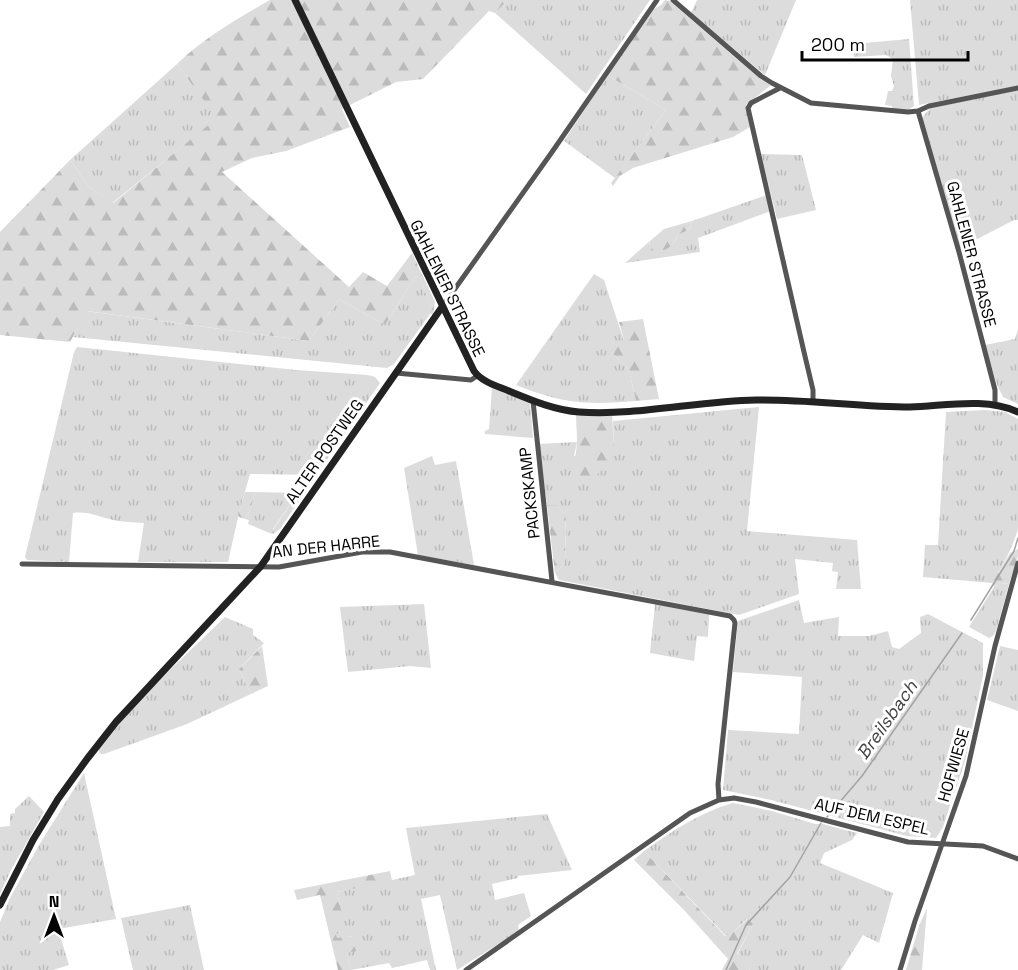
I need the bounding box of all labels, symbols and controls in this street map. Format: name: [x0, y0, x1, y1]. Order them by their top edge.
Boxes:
scale bar: [802, 24, 968, 62]
text: 200 m: [811, 33, 865, 56]
street label: GAHLENER STRASSE: [942, 179, 1001, 329]
street label: GAHLENER STRASSE: [405, 216, 490, 360]
street label: ALTER POSTWEG: [281, 395, 368, 508]
street label: PACKSKAMP: [514, 446, 545, 540]
street label: AN DER HARRE: [271, 530, 381, 563]
water label: Breilsbach: [851, 675, 923, 764]
street label: HOFWIESE: [933, 726, 974, 804]
street label: AUF DEM ESPEL: [813, 793, 932, 840]
north arrow: [24, 886, 84, 946]
text: N: [49, 891, 59, 912]

